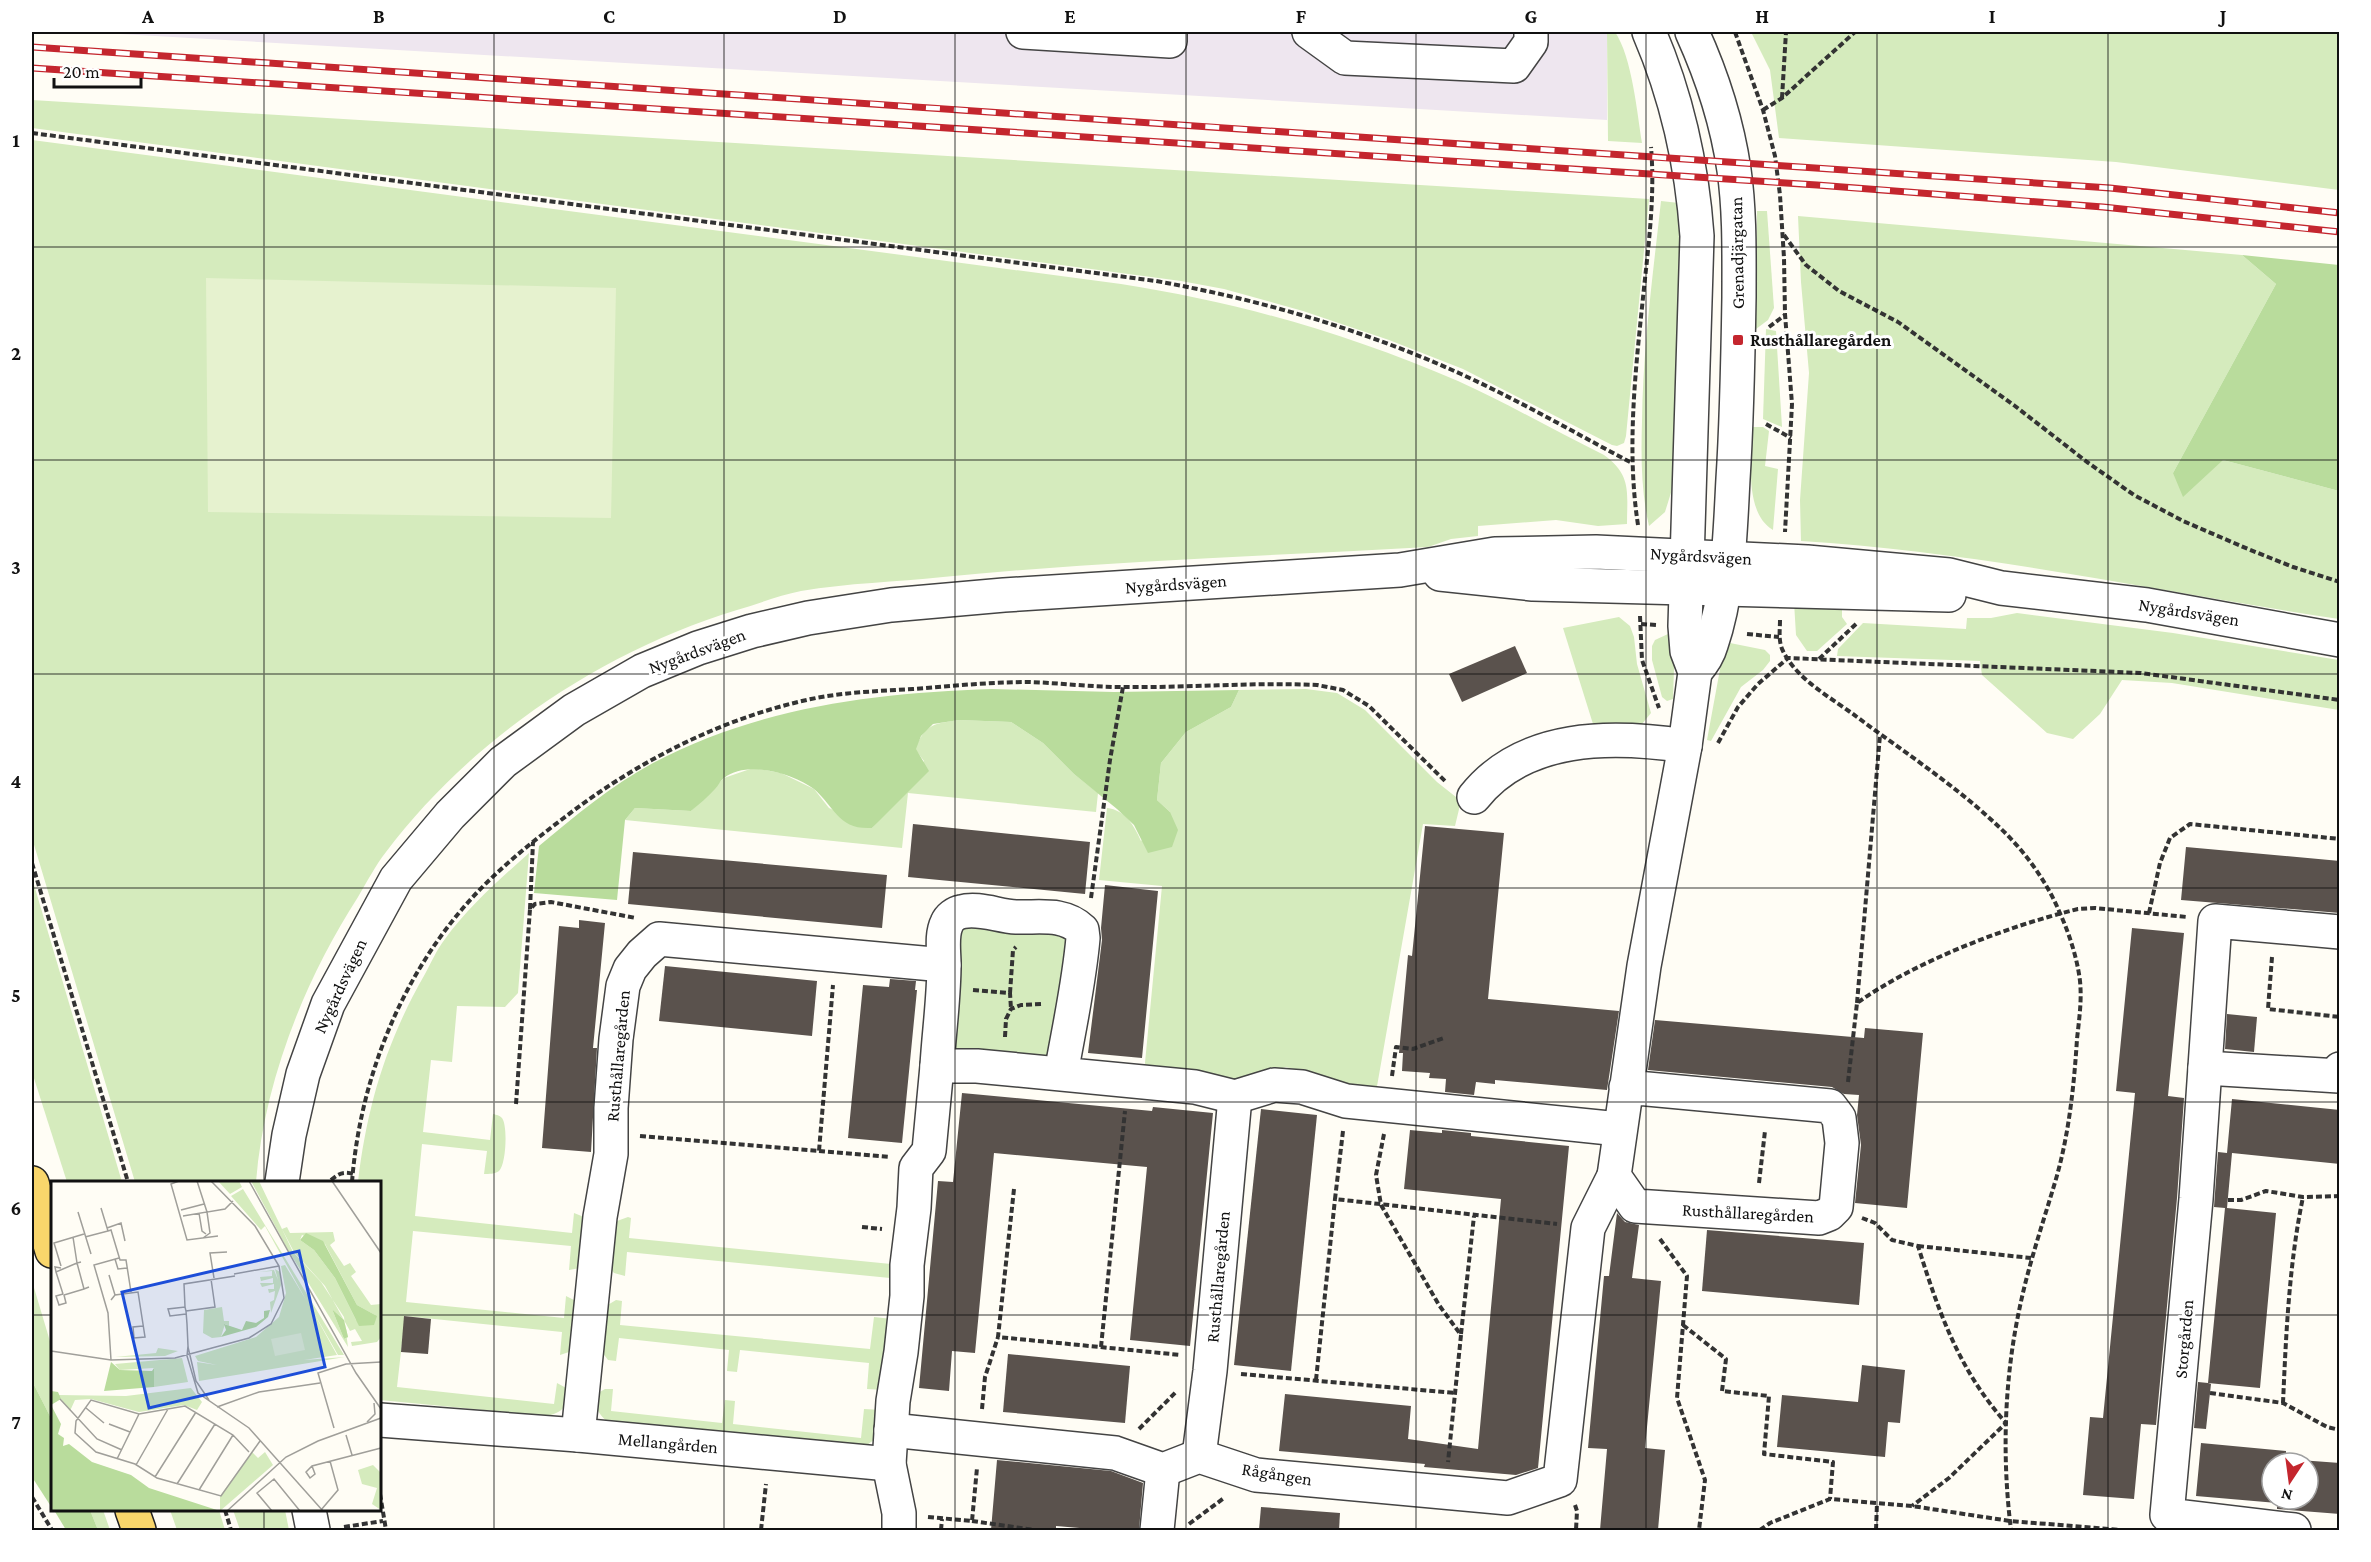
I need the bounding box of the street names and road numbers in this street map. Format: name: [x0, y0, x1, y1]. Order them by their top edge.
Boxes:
street label: Grenadjärgatan: [1726, 196, 1749, 309]
street label: Nygårdsvägen: [1650, 543, 1753, 569]
street label: Nygårdsvägen: [1124, 570, 1228, 598]
street label: Nygårdsvägen: [2137, 594, 2241, 630]
street label: Nygårdsvägen: [646, 624, 749, 678]
street label: Nygårdsvägen: [309, 935, 371, 1036]
street label: Rusthållaregården: [602, 989, 634, 1123]
street label: Rusthållaregården: [1682, 1200, 1815, 1226]
street label: Rusthållaregården: [1202, 1210, 1234, 1344]
street label: Storgården: [2171, 1298, 2197, 1379]
street label: Mellangården: [617, 1429, 719, 1457]
street label: Rågången: [1240, 1459, 1314, 1489]

